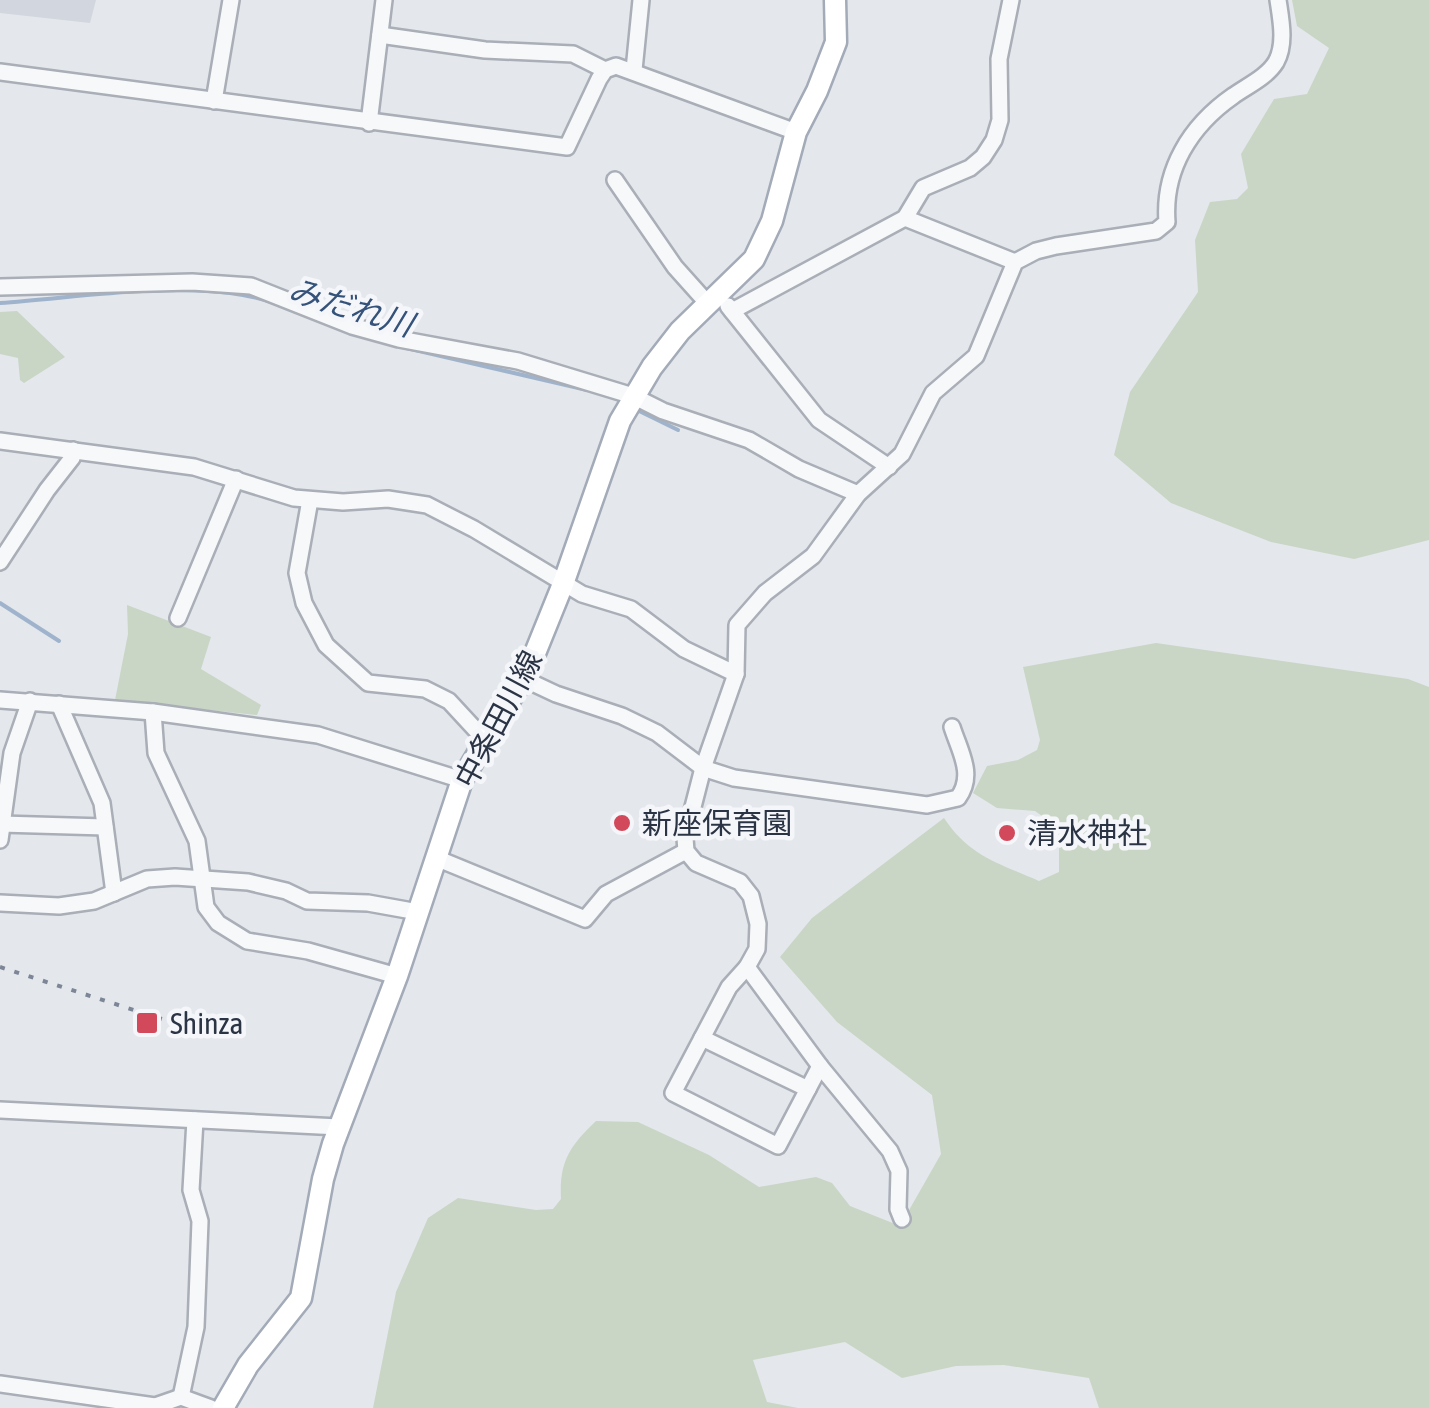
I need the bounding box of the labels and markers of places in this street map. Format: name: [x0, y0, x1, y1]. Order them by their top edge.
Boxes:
place label: 新座保育園: [642, 806, 792, 840]
marker: 新座保育園: [611, 812, 633, 834]
place label: 清水神社: [1027, 816, 1147, 850]
marker: 清水神社: [996, 822, 1018, 844]
place label: Shinza: [170, 1006, 243, 1040]
marker: Shinza: [134, 1010, 160, 1036]

